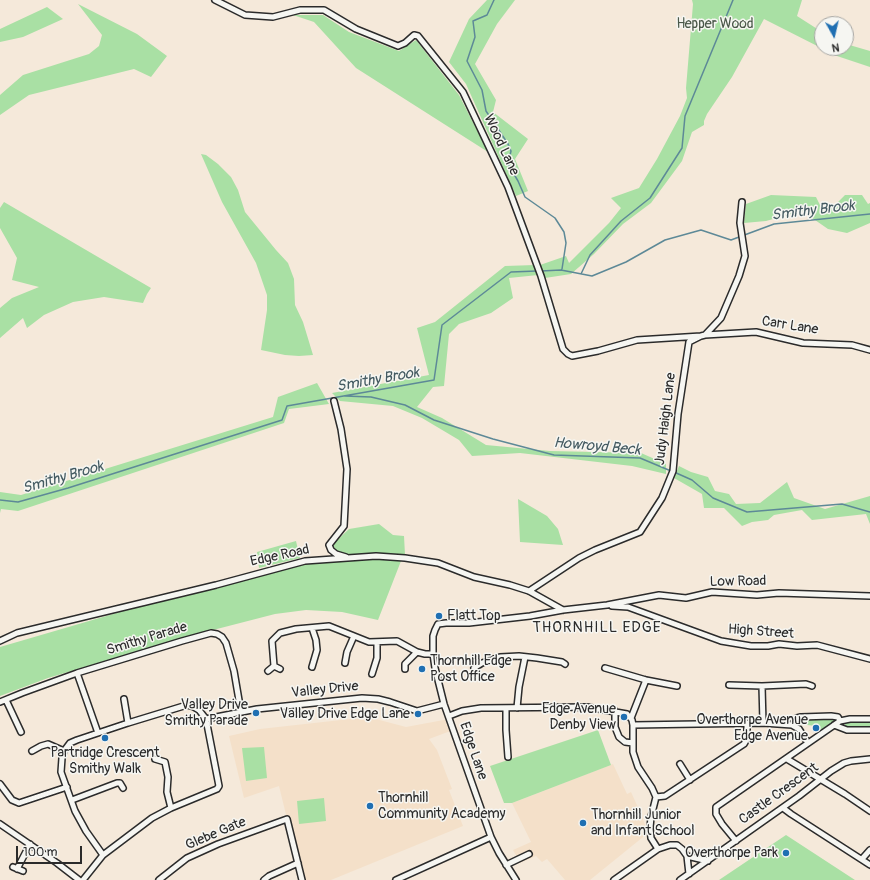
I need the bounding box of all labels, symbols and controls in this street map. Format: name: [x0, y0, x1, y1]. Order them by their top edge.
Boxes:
park label: Hepper Wood: [676, 16, 754, 32]
north arrow: [814, 16, 854, 56]
text: N: [831, 40, 840, 54]
street label: Wood Lane: [480, 112, 522, 178]
water label: Smithy Brook: [771, 197, 855, 225]
street label: Carr Lane: [761, 313, 819, 339]
water label: Smithy Brook: [335, 364, 421, 396]
street label: Judy Haigh Lane: [652, 372, 680, 466]
water label: Howroyd Beck: [553, 434, 641, 460]
water label: Smithy Brook: [20, 458, 106, 498]
street label: Edge Road: [249, 542, 311, 570]
street label: Low Road: [709, 573, 767, 591]
place label: Flatt Top: [447, 608, 501, 624]
marker: Flatt Top: [434, 611, 444, 621]
street label: Smithy Parade: [105, 619, 189, 659]
district label: THORNHILL EDGE: [532, 619, 662, 637]
street label: High Street: [727, 621, 795, 643]
place label: Thornhill Edge Post Office: [430, 653, 512, 686]
marker: Thornhill Edge Post Office: [417, 664, 427, 674]
street label: Valley Drive: [291, 678, 359, 702]
place label: Valley Drive Smithy Parade: [165, 697, 248, 730]
place label: Edge Avenue Denby View: [542, 701, 616, 734]
place label: Valley Drive Edge Lane: [280, 706, 410, 722]
marker: Valley Drive Smithy Parade: [251, 708, 261, 718]
marker: Valley Drive Edge Lane: [413, 709, 423, 719]
marker: Edge Avenue Denby View: [619, 712, 629, 722]
place label: Overthorpe Avenue Edge Avenue: [697, 712, 808, 744]
street label: Edge Lane: [455, 720, 491, 782]
marker: Overthorpe Avenue Edge Avenue: [811, 723, 821, 733]
marker: Partridge Crescent Smithy Walk: [100, 733, 110, 743]
place label: Partridge Crescent Smithy Walk: [50, 745, 160, 778]
street label: Castle Crescent: [736, 760, 822, 828]
place label: Thornhill Community Academy: [378, 790, 506, 822]
marker: Thornhill Community Academy: [365, 801, 375, 811]
place label: Thornhill Junior and Infant School: [591, 807, 695, 840]
street label: Glebe Gate: [183, 814, 249, 854]
marker: Thornhill Junior and Infant School: [578, 818, 588, 828]
scale bar: [18, 838, 84, 864]
text: 100 m: [23, 845, 57, 860]
place label: Overthorpe Park: [685, 845, 778, 861]
marker: Overthorpe Park: [781, 848, 791, 858]

